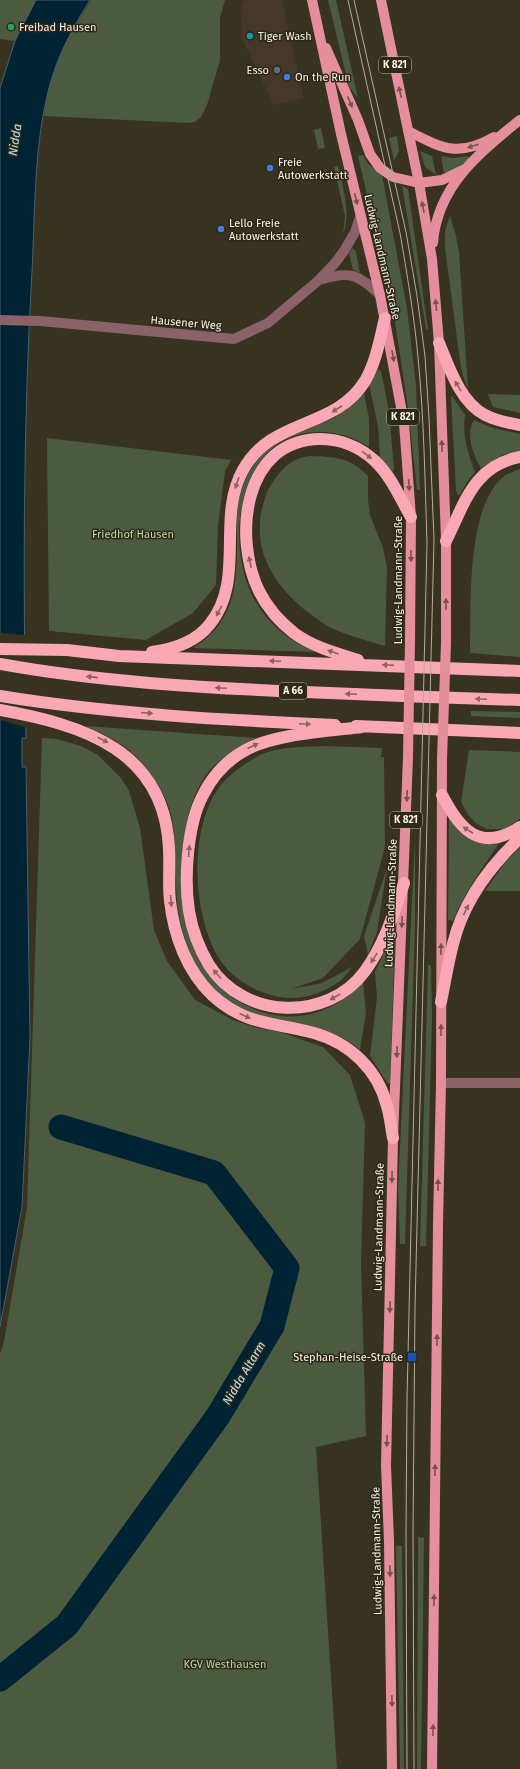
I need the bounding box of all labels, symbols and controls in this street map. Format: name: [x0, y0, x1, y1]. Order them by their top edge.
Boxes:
place label: Freibad Hausen: [19, 21, 96, 34]
marker: Freibad Hausen: [6, 22, 16, 32]
place label: Tiger Wash: [258, 30, 312, 43]
marker: Tiger Wash: [245, 31, 255, 41]
road number: K 821: [379, 57, 411, 73]
place label: Esso: [247, 64, 269, 77]
marker: Esso: [272, 65, 282, 75]
place label: On the Run: [295, 71, 351, 84]
marker: On the Run: [282, 72, 292, 82]
one-way arrow: [397, 86, 403, 99]
one-way arrow: [347, 97, 353, 108]
water label: Nidda: [6, 123, 24, 157]
one-way arrow: [467, 143, 479, 149]
place label: Freie Autowerkstatt: [278, 156, 348, 182]
marker: Freie Autowerkstatt: [265, 163, 275, 173]
one-way arrow: [354, 193, 360, 206]
street label: Ludwig-Landmann-Straße: [361, 193, 403, 321]
one-way arrow: [420, 201, 426, 213]
place label: Lello Freie Autowerkstatt: [229, 217, 299, 243]
marker: Lello Freie Autowerkstatt: [216, 224, 226, 234]
one-way arrow: [432, 299, 439, 311]
street label: Hausener Weg: [150, 313, 222, 333]
one-way arrow: [390, 350, 396, 362]
one-way arrow: [455, 380, 462, 392]
one-way arrow: [332, 405, 342, 413]
road number: K 821: [387, 409, 419, 425]
one-way arrow: [439, 439, 445, 452]
one-way arrow: [361, 451, 372, 459]
one-way arrow: [234, 478, 240, 490]
one-way arrow: [405, 479, 412, 491]
street label: Ludwig-Landmann-Straße: [392, 516, 405, 644]
park label: Friedhof Hausen: [92, 528, 174, 541]
one-way arrow: [408, 550, 414, 563]
one-way arrow: [246, 555, 252, 568]
one-way arrow: [443, 597, 449, 610]
one-way arrow: [216, 605, 222, 617]
one-way arrow: [327, 649, 339, 655]
one-way arrow: [269, 658, 281, 665]
one-way arrow: [382, 662, 394, 669]
one-way arrow: [86, 674, 98, 680]
road number: A 66: [279, 683, 307, 699]
one-way arrow: [215, 685, 227, 692]
one-way arrow: [345, 690, 357, 697]
one-way arrow: [474, 696, 487, 702]
one-way arrow: [141, 710, 153, 717]
one-way arrow: [299, 720, 311, 727]
one-way arrow: [97, 737, 109, 744]
one-way arrow: [248, 743, 259, 749]
one-way arrow: [403, 790, 410, 802]
road number: K 821: [390, 812, 422, 828]
one-way arrow: [463, 826, 473, 834]
street label: Ludwig-Landmann-Straße: [382, 839, 400, 967]
one-way arrow: [186, 845, 193, 857]
one-way arrow: [167, 895, 174, 907]
one-way arrow: [463, 905, 469, 916]
one-way arrow: [399, 916, 405, 929]
one-way arrow: [438, 943, 445, 955]
one-way arrow: [370, 953, 378, 963]
one-way arrow: [213, 969, 222, 980]
one-way arrow: [330, 993, 340, 1001]
one-way arrow: [239, 1013, 250, 1019]
one-way arrow: [438, 1023, 444, 1036]
one-way arrow: [393, 1046, 400, 1058]
street label: Ludwig-Landmann-Straße: [371, 1163, 387, 1291]
one-way arrow: [389, 1171, 395, 1184]
one-way arrow: [435, 1179, 442, 1191]
one-way arrow: [387, 1301, 393, 1314]
one-way arrow: [433, 1334, 440, 1346]
water label: Nidda Altarm: [220, 1339, 268, 1407]
place label: Stephan-Heise-Straße: [293, 1351, 403, 1364]
marker: Stephan-Heise-Straße: [406, 1351, 418, 1363]
one-way arrow: [384, 1435, 390, 1448]
one-way arrow: [432, 1463, 438, 1476]
street label: Ludwig-Landmann-Straße: [369, 1487, 385, 1615]
one-way arrow: [387, 1565, 393, 1578]
one-way arrow: [431, 1593, 437, 1606]
park label: KGV Westhausen: [184, 1658, 266, 1671]
one-way arrow: [388, 1695, 395, 1707]
one-way arrow: [430, 1723, 436, 1736]

